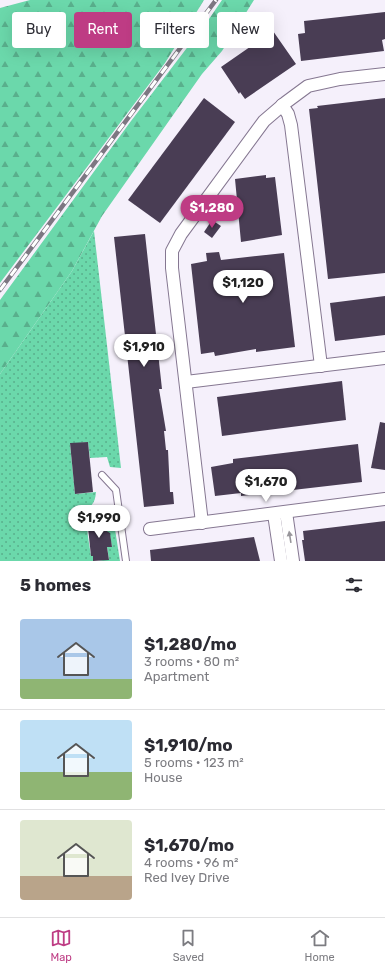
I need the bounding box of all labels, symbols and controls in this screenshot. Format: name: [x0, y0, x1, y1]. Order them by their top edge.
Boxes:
chip: Buy: [12, 12, 66, 48]
chip: Rent: [74, 12, 132, 48]
chip: Filters: [140, 12, 209, 48]
chip: New: [217, 12, 274, 48]
pin: $1,280: [179, 195, 245, 229]
text: $1,280: [190, 200, 234, 215]
pin: $1,120: [210, 270, 276, 304]
text: $1,120: [222, 275, 264, 290]
pin: $1,910: [111, 334, 177, 368]
text: $1,910: [123, 339, 165, 354]
pin: $1,670: [233, 469, 299, 503]
text: $1,670: [244, 474, 288, 489]
pin: $1,990: [66, 505, 132, 539]
text: $1,990: [77, 510, 121, 525]
one-way arrow: [287, 531, 293, 543]
icon: filters: [343, 574, 365, 596]
text: 5 homes: [20, 575, 91, 595]
text: $1,280/mo: [144, 634, 237, 654]
icon: home: [52, 635, 100, 683]
text: 3 rooms · 80 m²: [144, 654, 239, 669]
text: Apartment: [144, 669, 209, 684]
text: $1,910/mo: [144, 735, 233, 755]
icon: home: [52, 736, 100, 784]
text: 5 rooms · 123 m²: [144, 755, 244, 770]
text: House: [144, 770, 182, 785]
text: $1,670/mo: [144, 835, 234, 855]
icon: home: [52, 836, 100, 884]
text: 4 rooms · 96 m²: [144, 855, 238, 870]
text: Red Ivey Drive: [144, 870, 229, 885]
tab: Map: [50, 927, 72, 964]
tab: Saved: [173, 927, 204, 964]
tab: Home: [305, 927, 335, 964]

